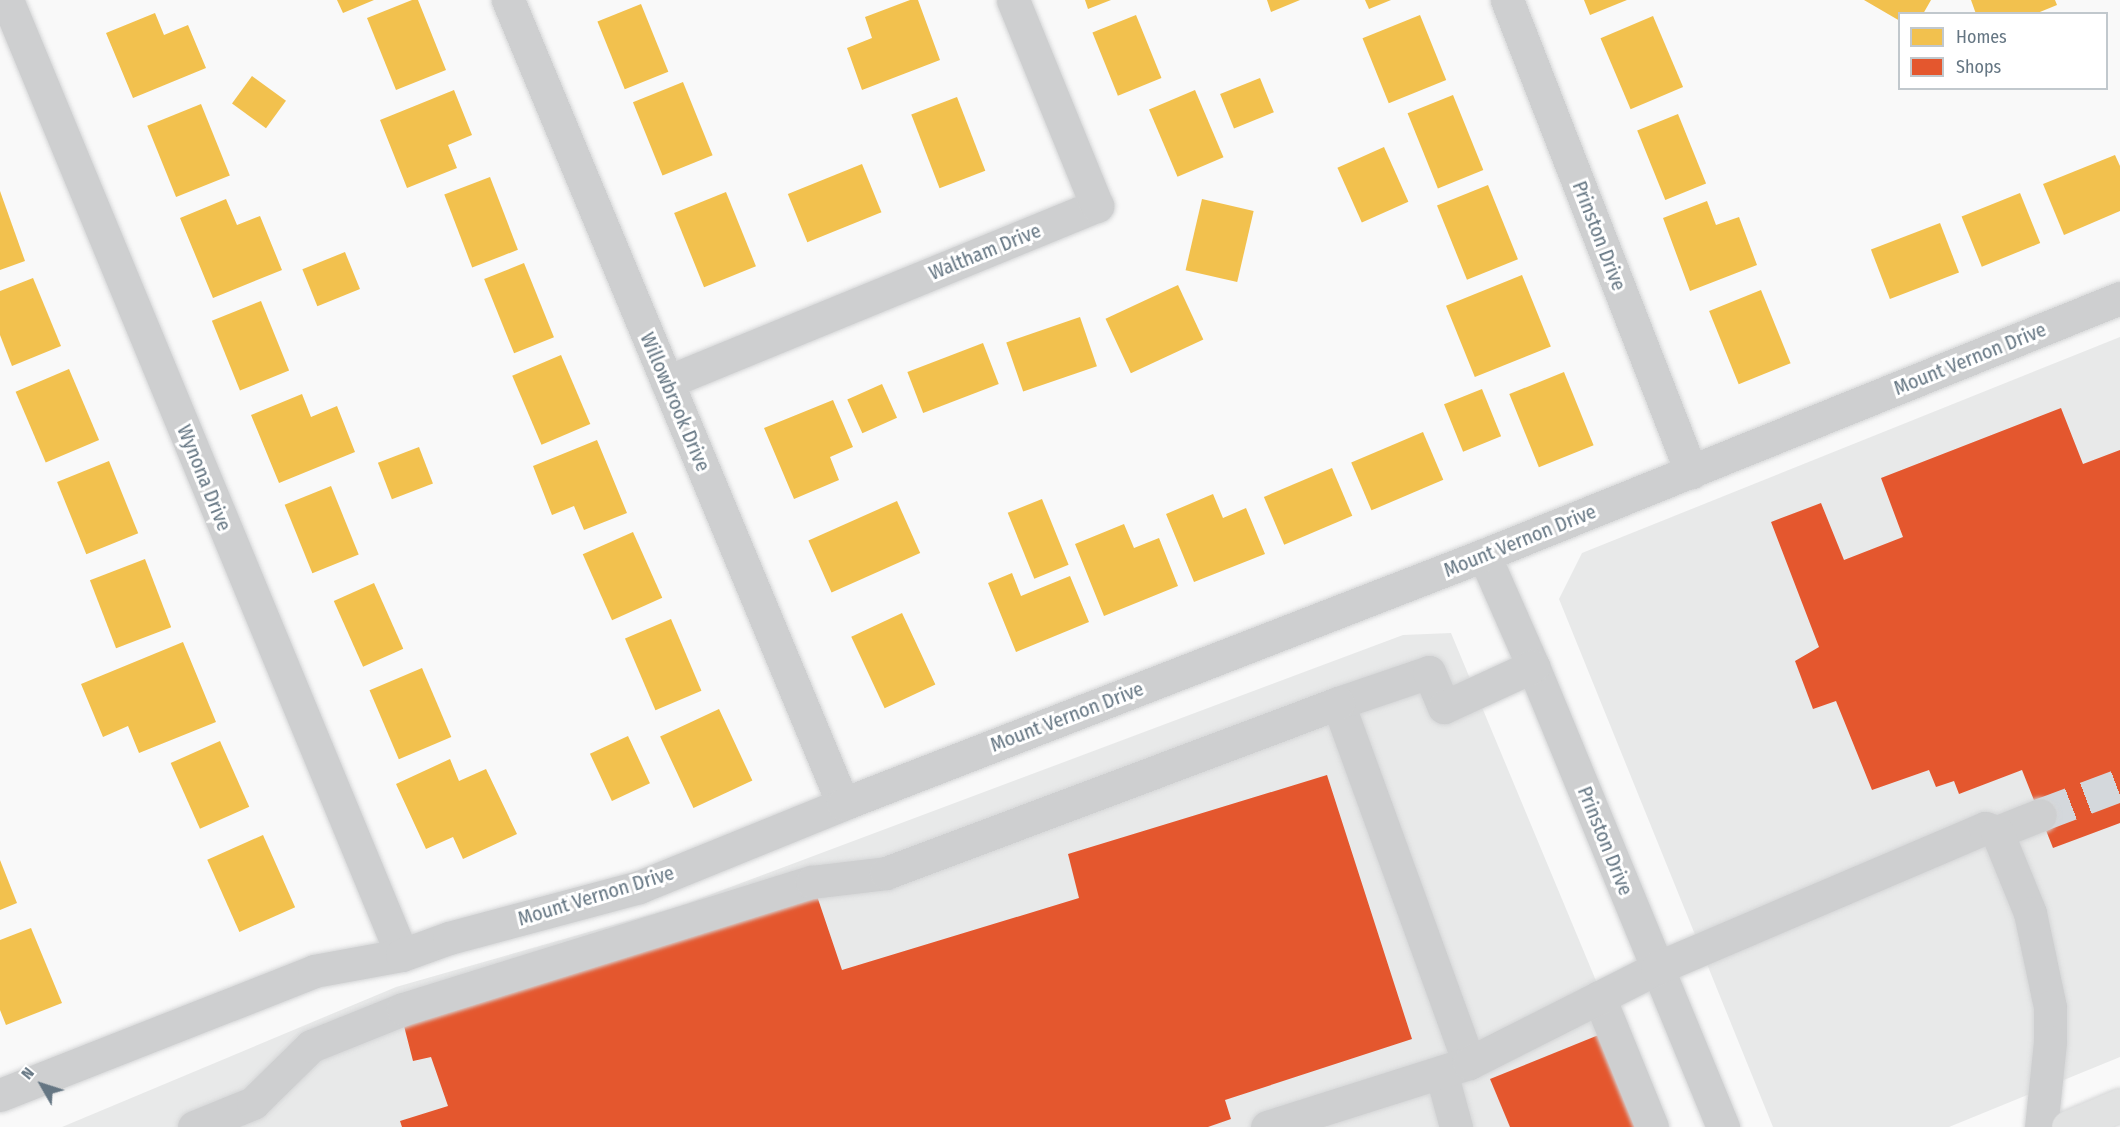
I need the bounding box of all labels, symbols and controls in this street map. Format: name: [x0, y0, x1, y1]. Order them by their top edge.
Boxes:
legend: [1898, 12, 2108, 90]
text: Homes: [1956, 26, 2007, 48]
text: Shops: [1956, 56, 2001, 78]
street label: Prinston Drive: [1567, 178, 1631, 294]
street label: Waltham Drive: [926, 219, 1044, 285]
street label: Mount Vernon Drive: [1890, 318, 2050, 400]
street label: Willowbrook Drive: [635, 329, 715, 475]
street label: Wynona Drive: [172, 421, 236, 535]
street label: Mount Vernon Drive: [1440, 500, 1600, 582]
street label: Mount Vernon Drive: [987, 677, 1147, 757]
street label: Prinston Drive: [1572, 783, 1638, 899]
street label: Mount Vernon Drive: [515, 861, 677, 931]
north arrow: [12, 1055, 72, 1115]
text: N: [17, 1064, 38, 1083]

